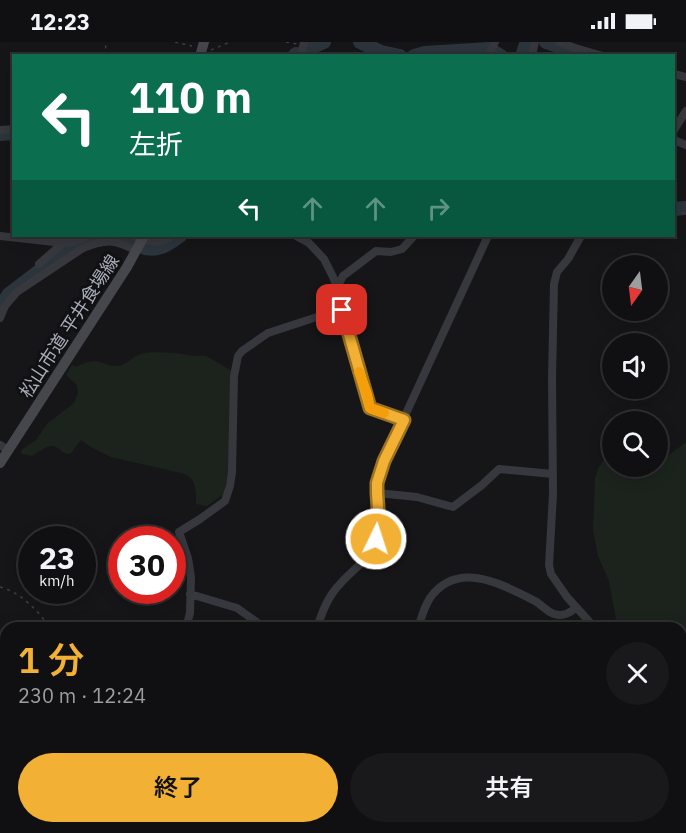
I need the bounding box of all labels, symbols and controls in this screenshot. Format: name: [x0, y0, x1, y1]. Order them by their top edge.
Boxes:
text: 12:23: [30, 7, 90, 36]
text: 110 m: [129, 70, 252, 125]
icon: left: [30, 78, 108, 156]
text: 左折: [129, 126, 183, 161]
icon: left: [233, 192, 266, 225]
icon: ahead: [296, 192, 329, 225]
icon: ahead: [359, 192, 392, 225]
icon: right: [422, 192, 455, 225]
street label: 松山市道 平井食場線: [14, 250, 124, 402]
north arrow: [602, 255, 668, 321]
map controls: [602, 255, 668, 477]
pin: [316, 284, 367, 335]
icon: arrive: [325, 293, 358, 326]
button: sound: [602, 333, 668, 399]
button: search: [602, 411, 668, 477]
position arrow: [344, 507, 408, 571]
speed limit sign: 30: [108, 526, 186, 604]
text: 23: [39, 538, 75, 577]
text: km/h: [39, 571, 75, 590]
text: 1 分: [18, 636, 84, 683]
button: close: [606, 642, 669, 705]
text: 230 m · 12:24: [18, 682, 146, 709]
button: 終了: [18, 753, 338, 822]
button: 共有: [350, 753, 669, 822]

